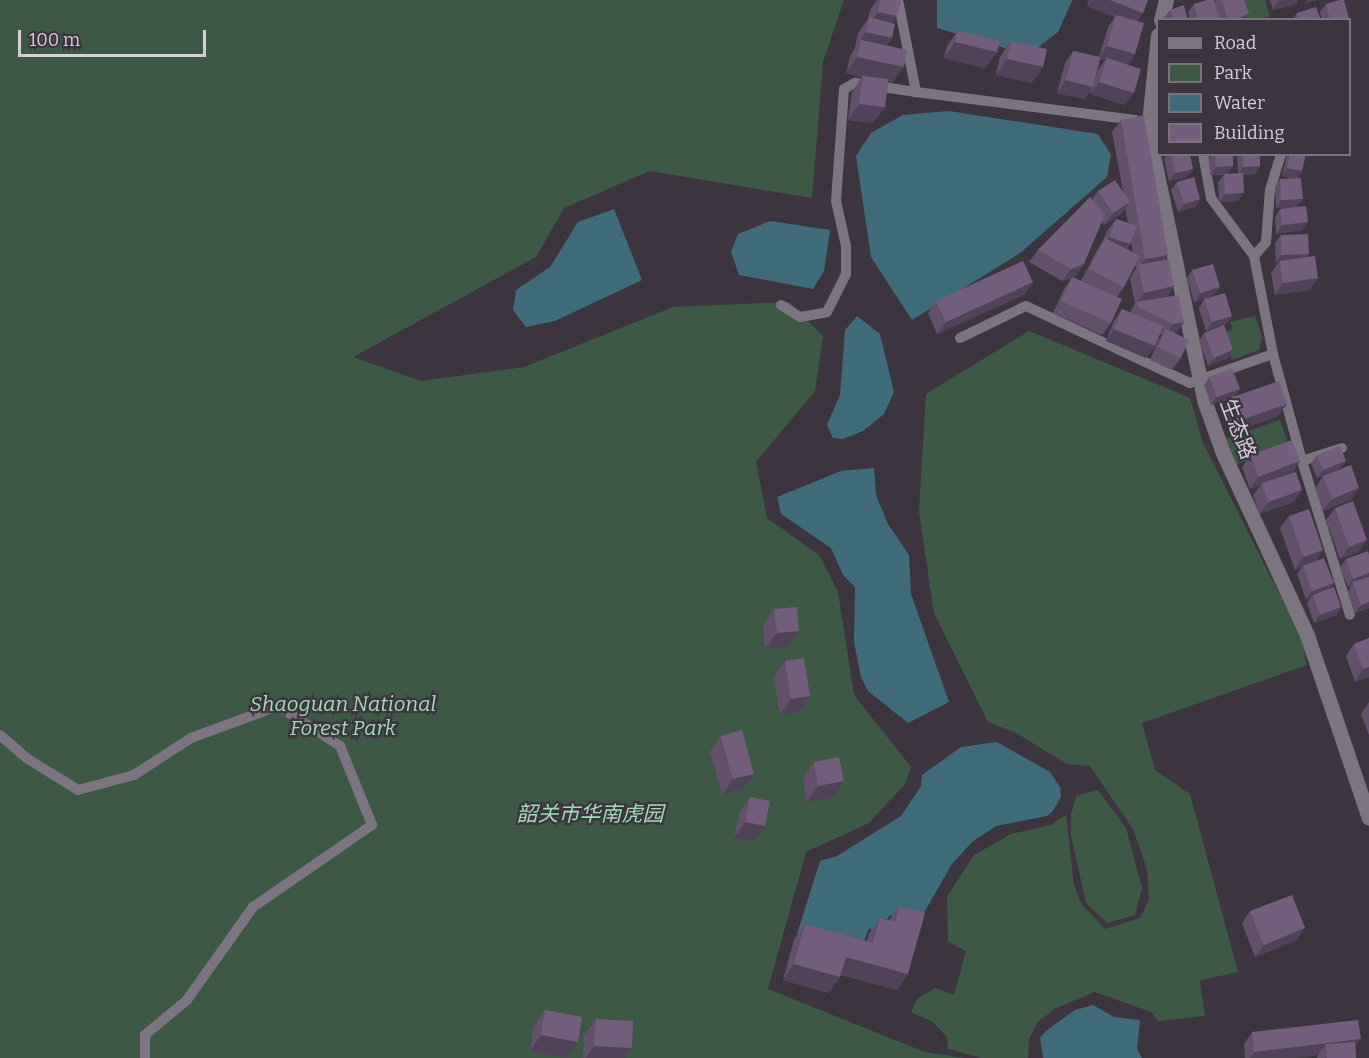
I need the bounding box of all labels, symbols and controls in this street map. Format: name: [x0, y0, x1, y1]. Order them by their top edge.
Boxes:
scale bar: [21, 18, 208, 56]
legend: [1156, 18, 1351, 156]
text: 100 m: [29, 29, 80, 51]
text: Road: [1214, 32, 1256, 54]
text: Park: [1214, 62, 1252, 84]
text: Water: [1214, 92, 1265, 114]
text: Building: [1214, 122, 1285, 144]
street label: 生态路: [1215, 395, 1261, 463]
park label: Shaoguan National Forest Park: [250, 691, 436, 741]
park label: 韶关市华南虎园: [517, 801, 663, 827]

